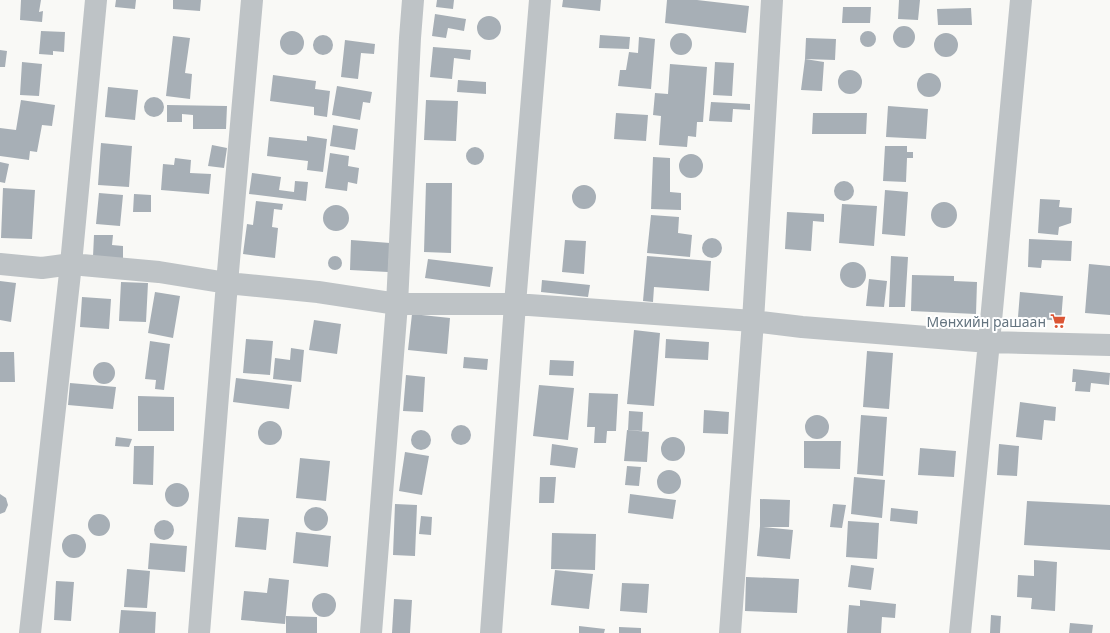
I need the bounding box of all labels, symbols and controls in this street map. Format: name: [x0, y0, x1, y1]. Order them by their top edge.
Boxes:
place label: Мөнхийн рашаан: [926, 312, 1046, 331]
supermarket icon: Мөнхийн рашаан: [1049, 312, 1067, 330]

